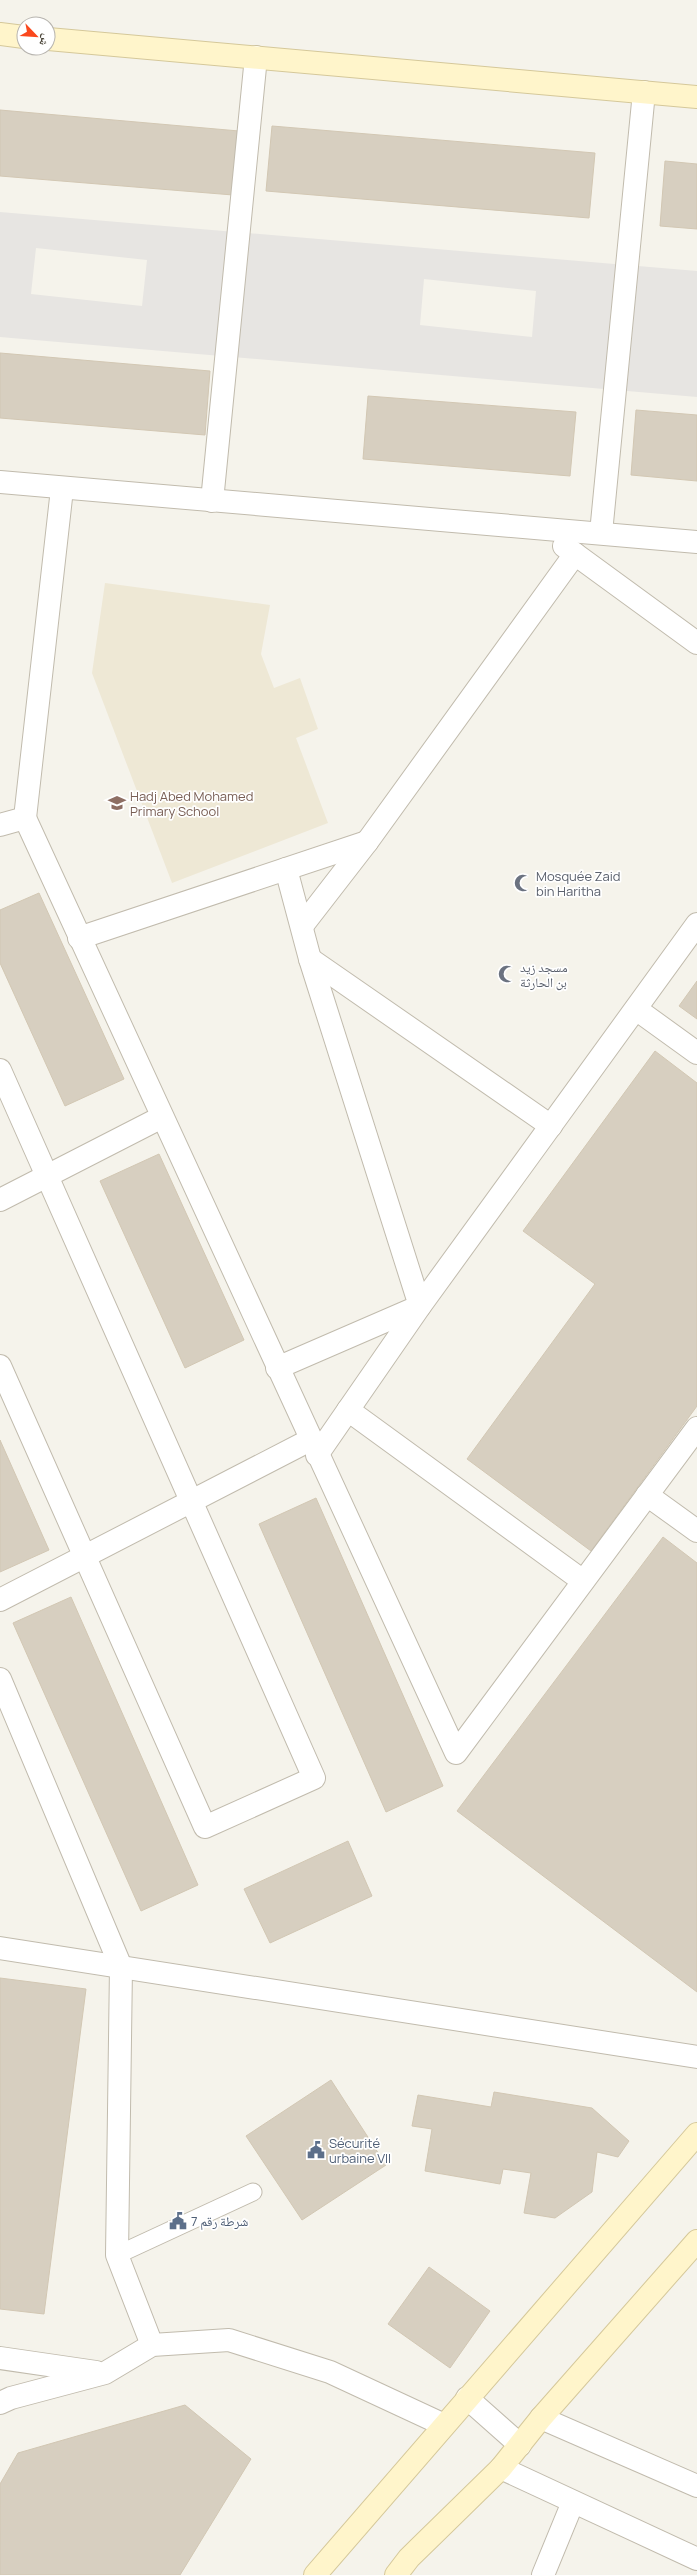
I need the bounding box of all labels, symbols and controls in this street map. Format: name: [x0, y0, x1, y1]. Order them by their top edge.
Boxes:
north arrow: [16, 16, 56, 56]
text: ش: [35, 32, 55, 49]
place label: Hadj Abed Mohamed Primary School: [130, 787, 253, 820]
school or university icon: Hadj Abed Mohamed Primary School: [107, 793, 127, 813]
place label: Mosquée Zaid bin Haritha: [536, 867, 621, 900]
mosque icon: Mosquée Zaid bin Haritha: [513, 873, 533, 893]
place label: مسجد زيد بن الحارثة: [520, 958, 568, 991]
mosque icon: مسجد زيد بن الحارثة: [497, 964, 517, 984]
place label: Sécurité urbaine VII: [329, 2134, 391, 2167]
public building icon: Sécurité urbaine VII: [306, 2140, 326, 2160]
public building icon: شرطة رقم 7: [168, 2211, 188, 2231]
place label: شرطة رقم 7: [191, 2212, 248, 2230]

